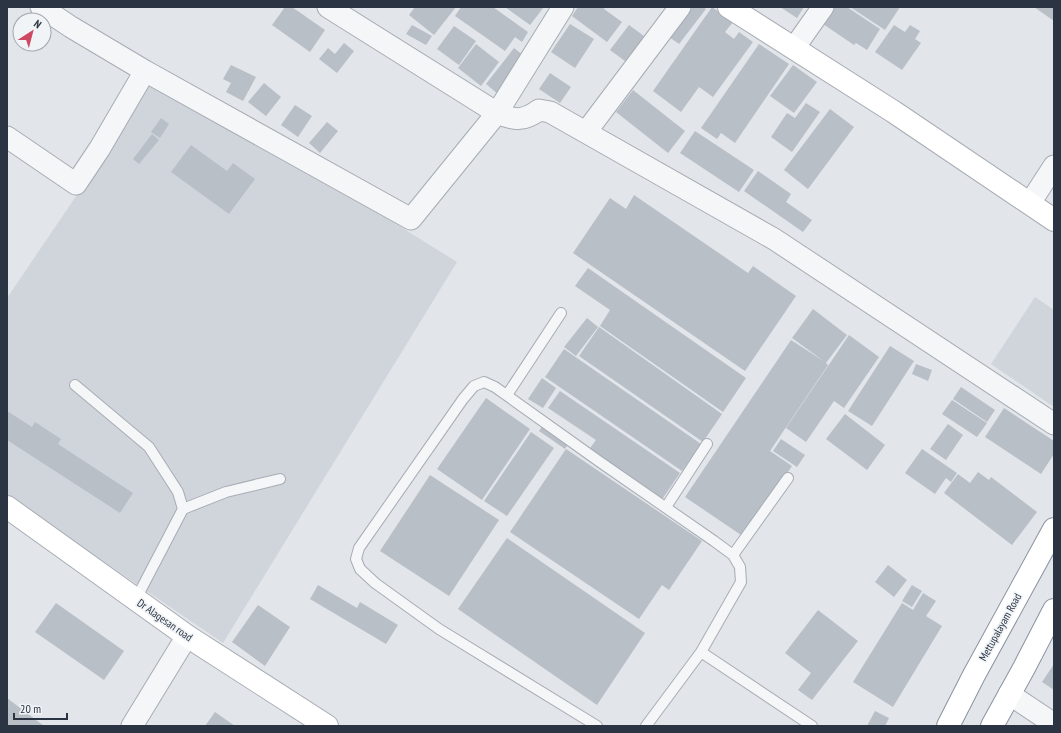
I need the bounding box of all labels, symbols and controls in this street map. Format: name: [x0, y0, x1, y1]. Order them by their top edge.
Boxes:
north arrow: [12, 12, 52, 52]
text: N: [31, 16, 44, 31]
street label: Mettupalayam Road: [976, 590, 1024, 663]
street label: Dr Alagesan road: [135, 596, 196, 644]
scale bar: [14, 695, 67, 721]
text: 20 m: [20, 701, 41, 716]

